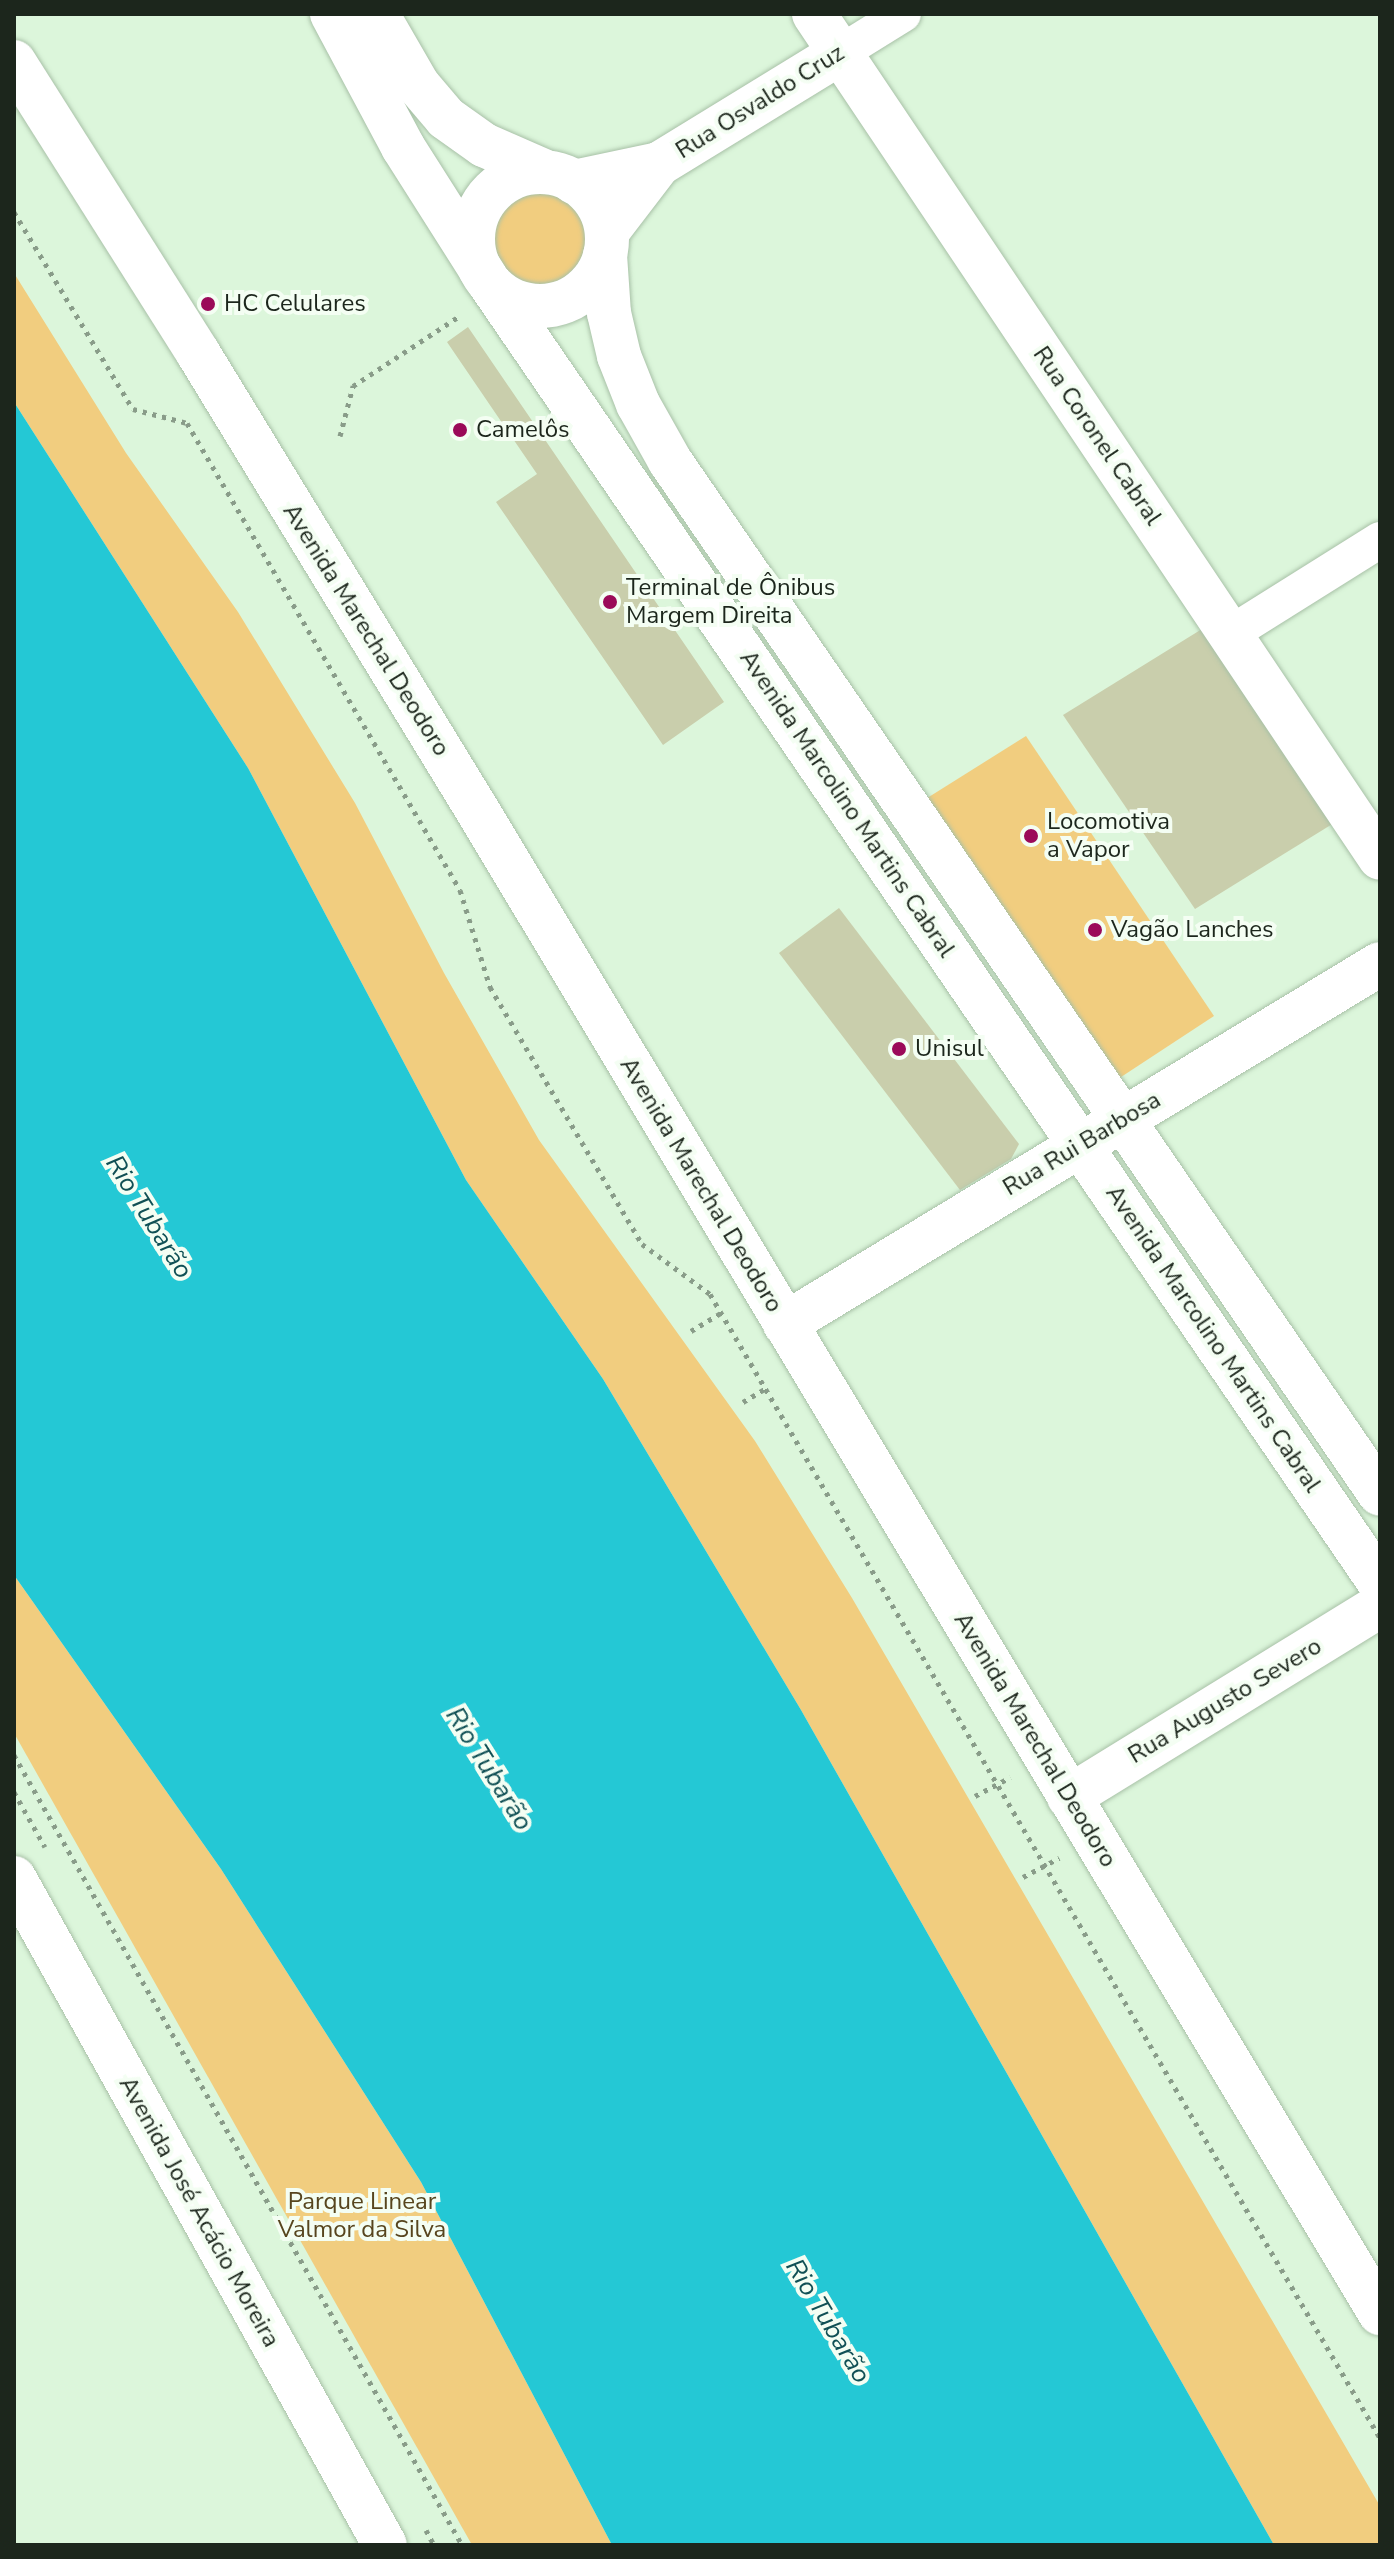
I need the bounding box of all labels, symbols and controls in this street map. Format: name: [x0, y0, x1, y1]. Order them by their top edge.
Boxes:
street label: Rua Osvaldo Cruz: [671, 39, 849, 165]
place label: HC Celulares: [224, 290, 366, 318]
marker: HC Celulares: [199, 295, 217, 313]
street label: Rua Coronel Cabral: [1027, 341, 1167, 531]
place label: Camelôs: [476, 416, 570, 444]
marker: Camelôs: [451, 421, 469, 439]
street label: Avenida Marechal Deodoro: [276, 499, 456, 761]
place label: Terminal de Ônibus Margem Direita: [626, 574, 835, 630]
marker: Terminal de Ônibus Margem Direita: [601, 593, 619, 611]
street label: Avenida Marcolino Martins Cabral: [733, 645, 961, 963]
place label: Locomotiva a Vapor: [1047, 808, 1170, 864]
marker: Locomotiva a Vapor: [1022, 827, 1040, 845]
place label: Vagão Lanches: [1111, 916, 1274, 944]
marker: Vagão Lanches: [1086, 921, 1104, 939]
place label: Unisul: [915, 1035, 984, 1063]
marker: Unisul: [890, 1040, 908, 1058]
street label: Avenida Marechal Deodoro: [613, 1052, 789, 1318]
street label: Rua Rui Barbosa: [998, 1086, 1166, 1202]
water label: Rio Tubarão: [99, 1150, 199, 1284]
street label: Avenida Marcolino Martins Cabral: [1099, 1180, 1327, 1498]
street label: Avenida Marechal Deodoro: [947, 1607, 1123, 1873]
street label: Rua Augusto Severo: [1123, 1632, 1327, 1770]
water label: Rio Tubarão: [439, 1702, 539, 1836]
street label: Avenida José Acácio Moreira: [113, 2072, 285, 2352]
park label: Parque Linear Valmor da Silva: [278, 2188, 446, 2244]
water label: Rio Tubarão: [779, 2253, 877, 2389]

